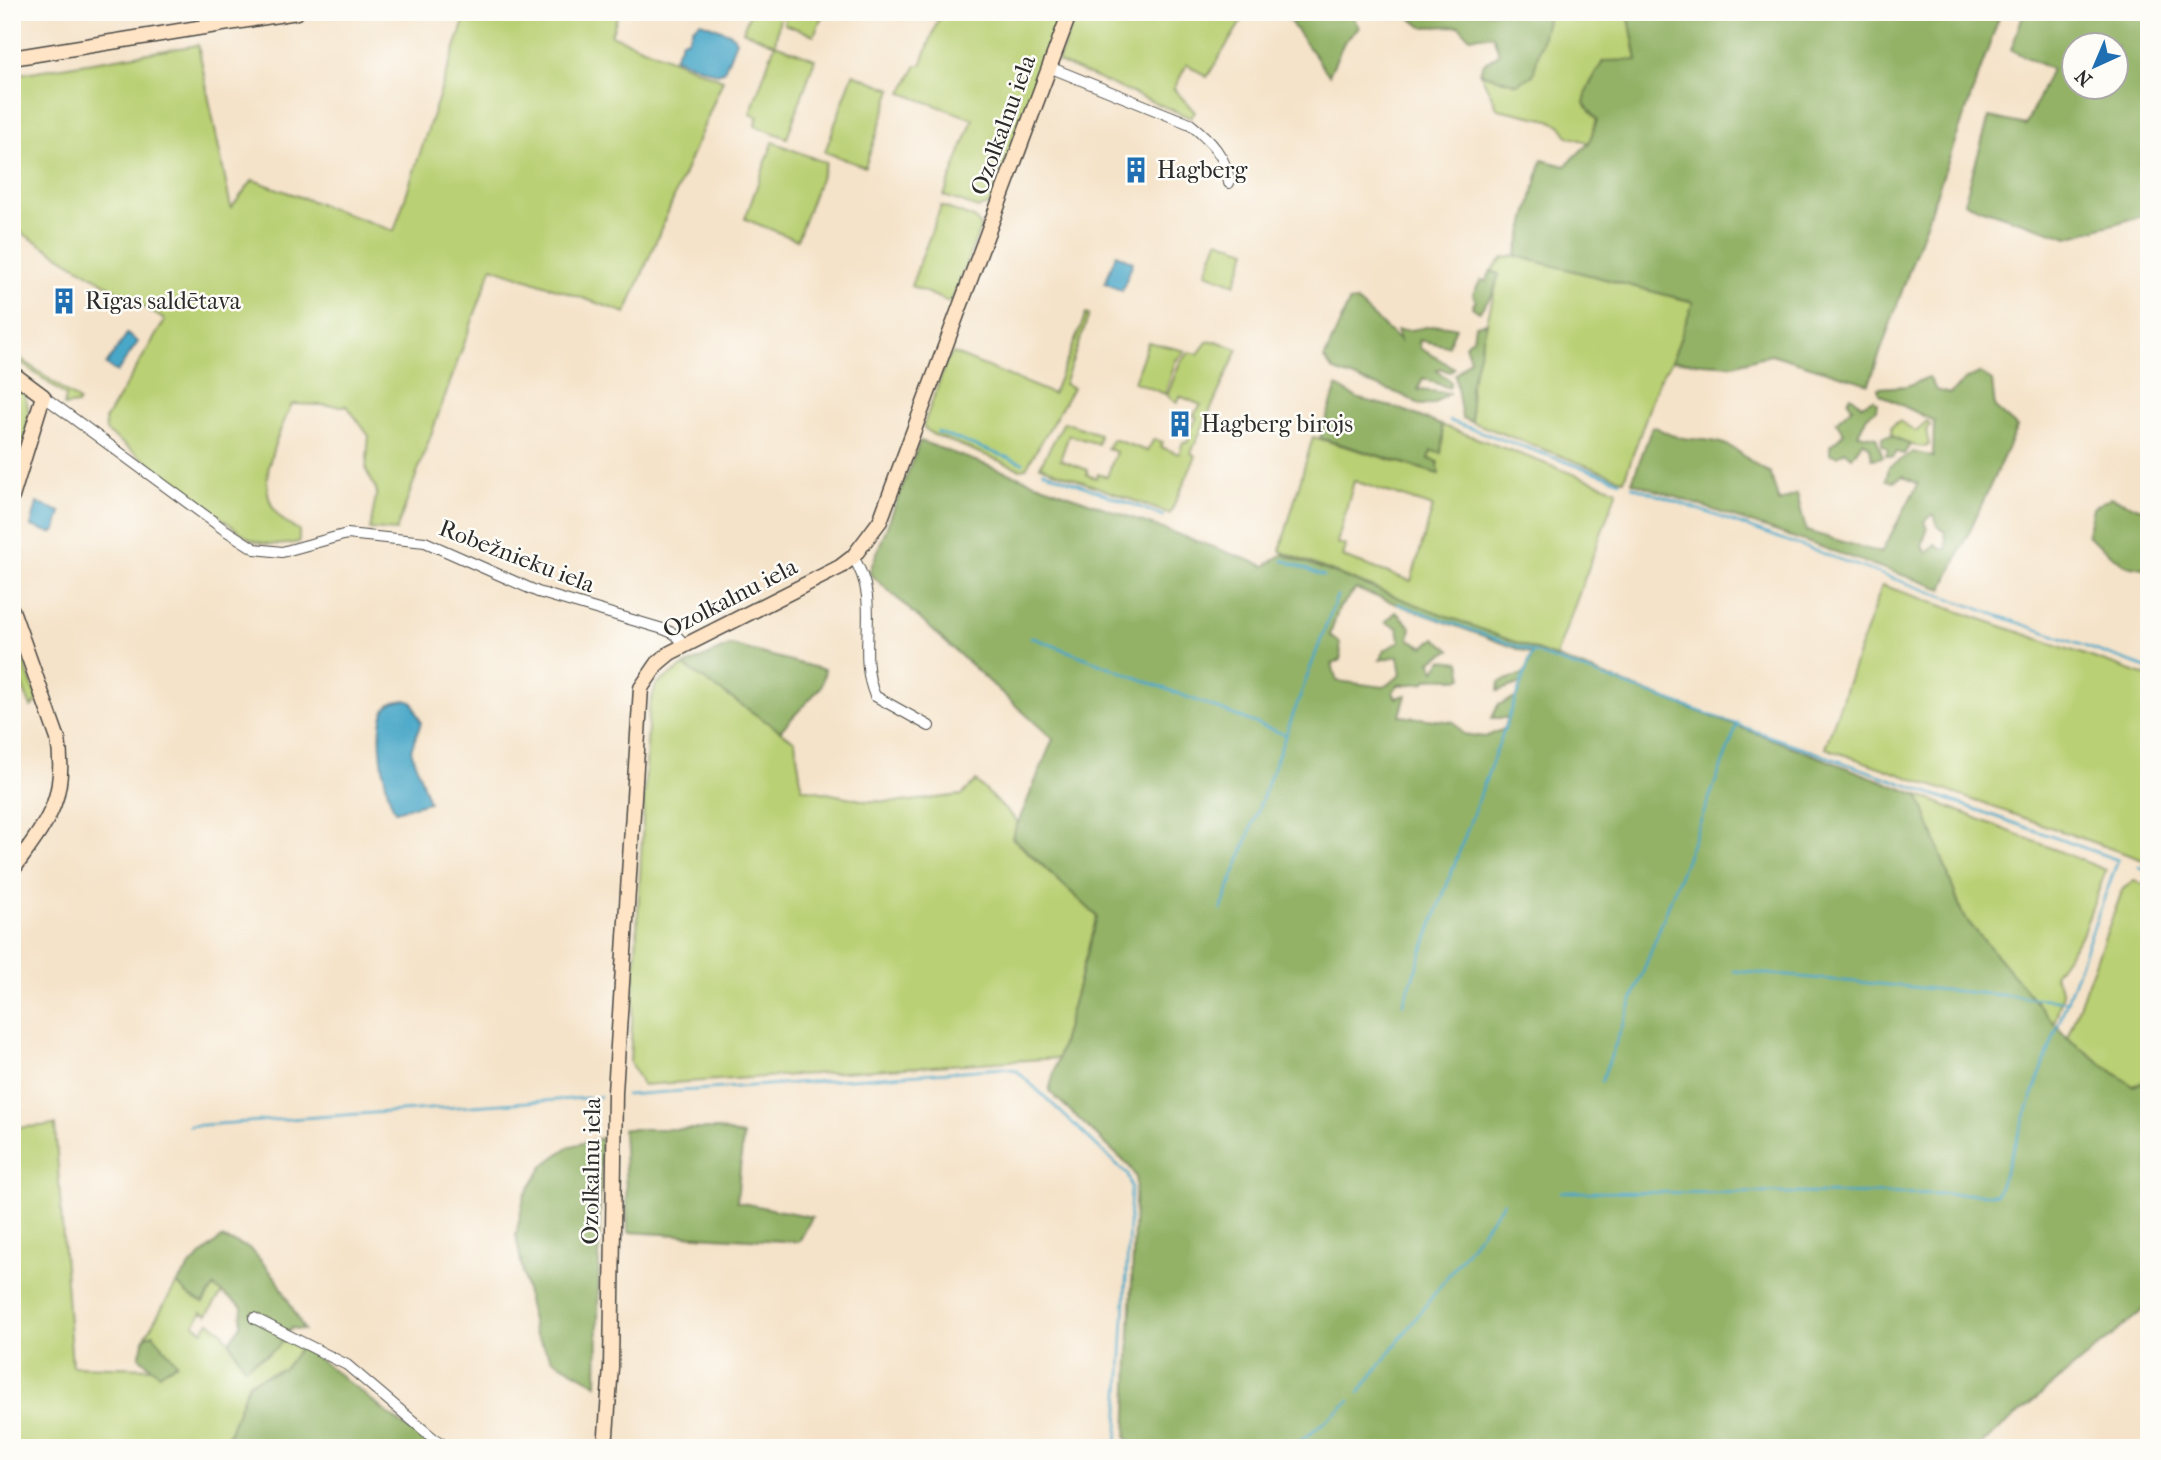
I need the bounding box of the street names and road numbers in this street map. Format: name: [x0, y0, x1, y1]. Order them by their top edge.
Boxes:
street label: Ozolkalnu iela: [965, 50, 1042, 199]
street label: Robežnieku iela: [435, 513, 600, 599]
street label: Ozolkalnu iela: [658, 552, 803, 644]
street label: Ozolkalnu iela: [576, 1096, 606, 1245]

